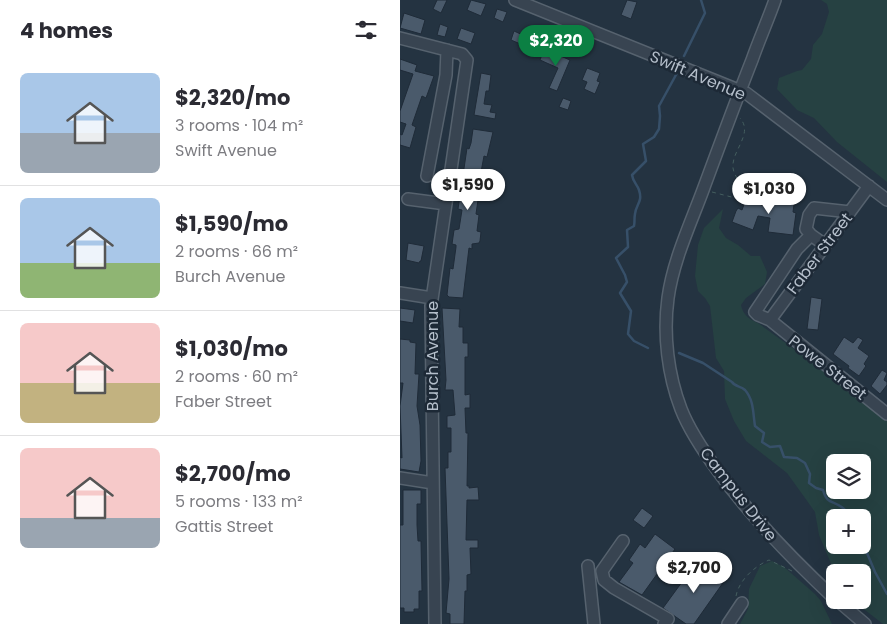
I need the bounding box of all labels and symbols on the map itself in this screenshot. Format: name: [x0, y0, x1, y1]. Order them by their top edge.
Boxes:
pin: $2,320: [515, 24, 597, 67]
street label: Swift Avenue: [646, 45, 749, 106]
pin: $1,590: [427, 168, 509, 211]
pin: $1,030: [728, 172, 810, 215]
street label: Faber Street: [781, 208, 858, 299]
street label: Burch Avenue: [421, 301, 444, 411]
street label: Powe Street: [784, 329, 872, 405]
street label: Campus Drive: [695, 443, 783, 546]
pin: $2,700: [653, 552, 735, 594]

